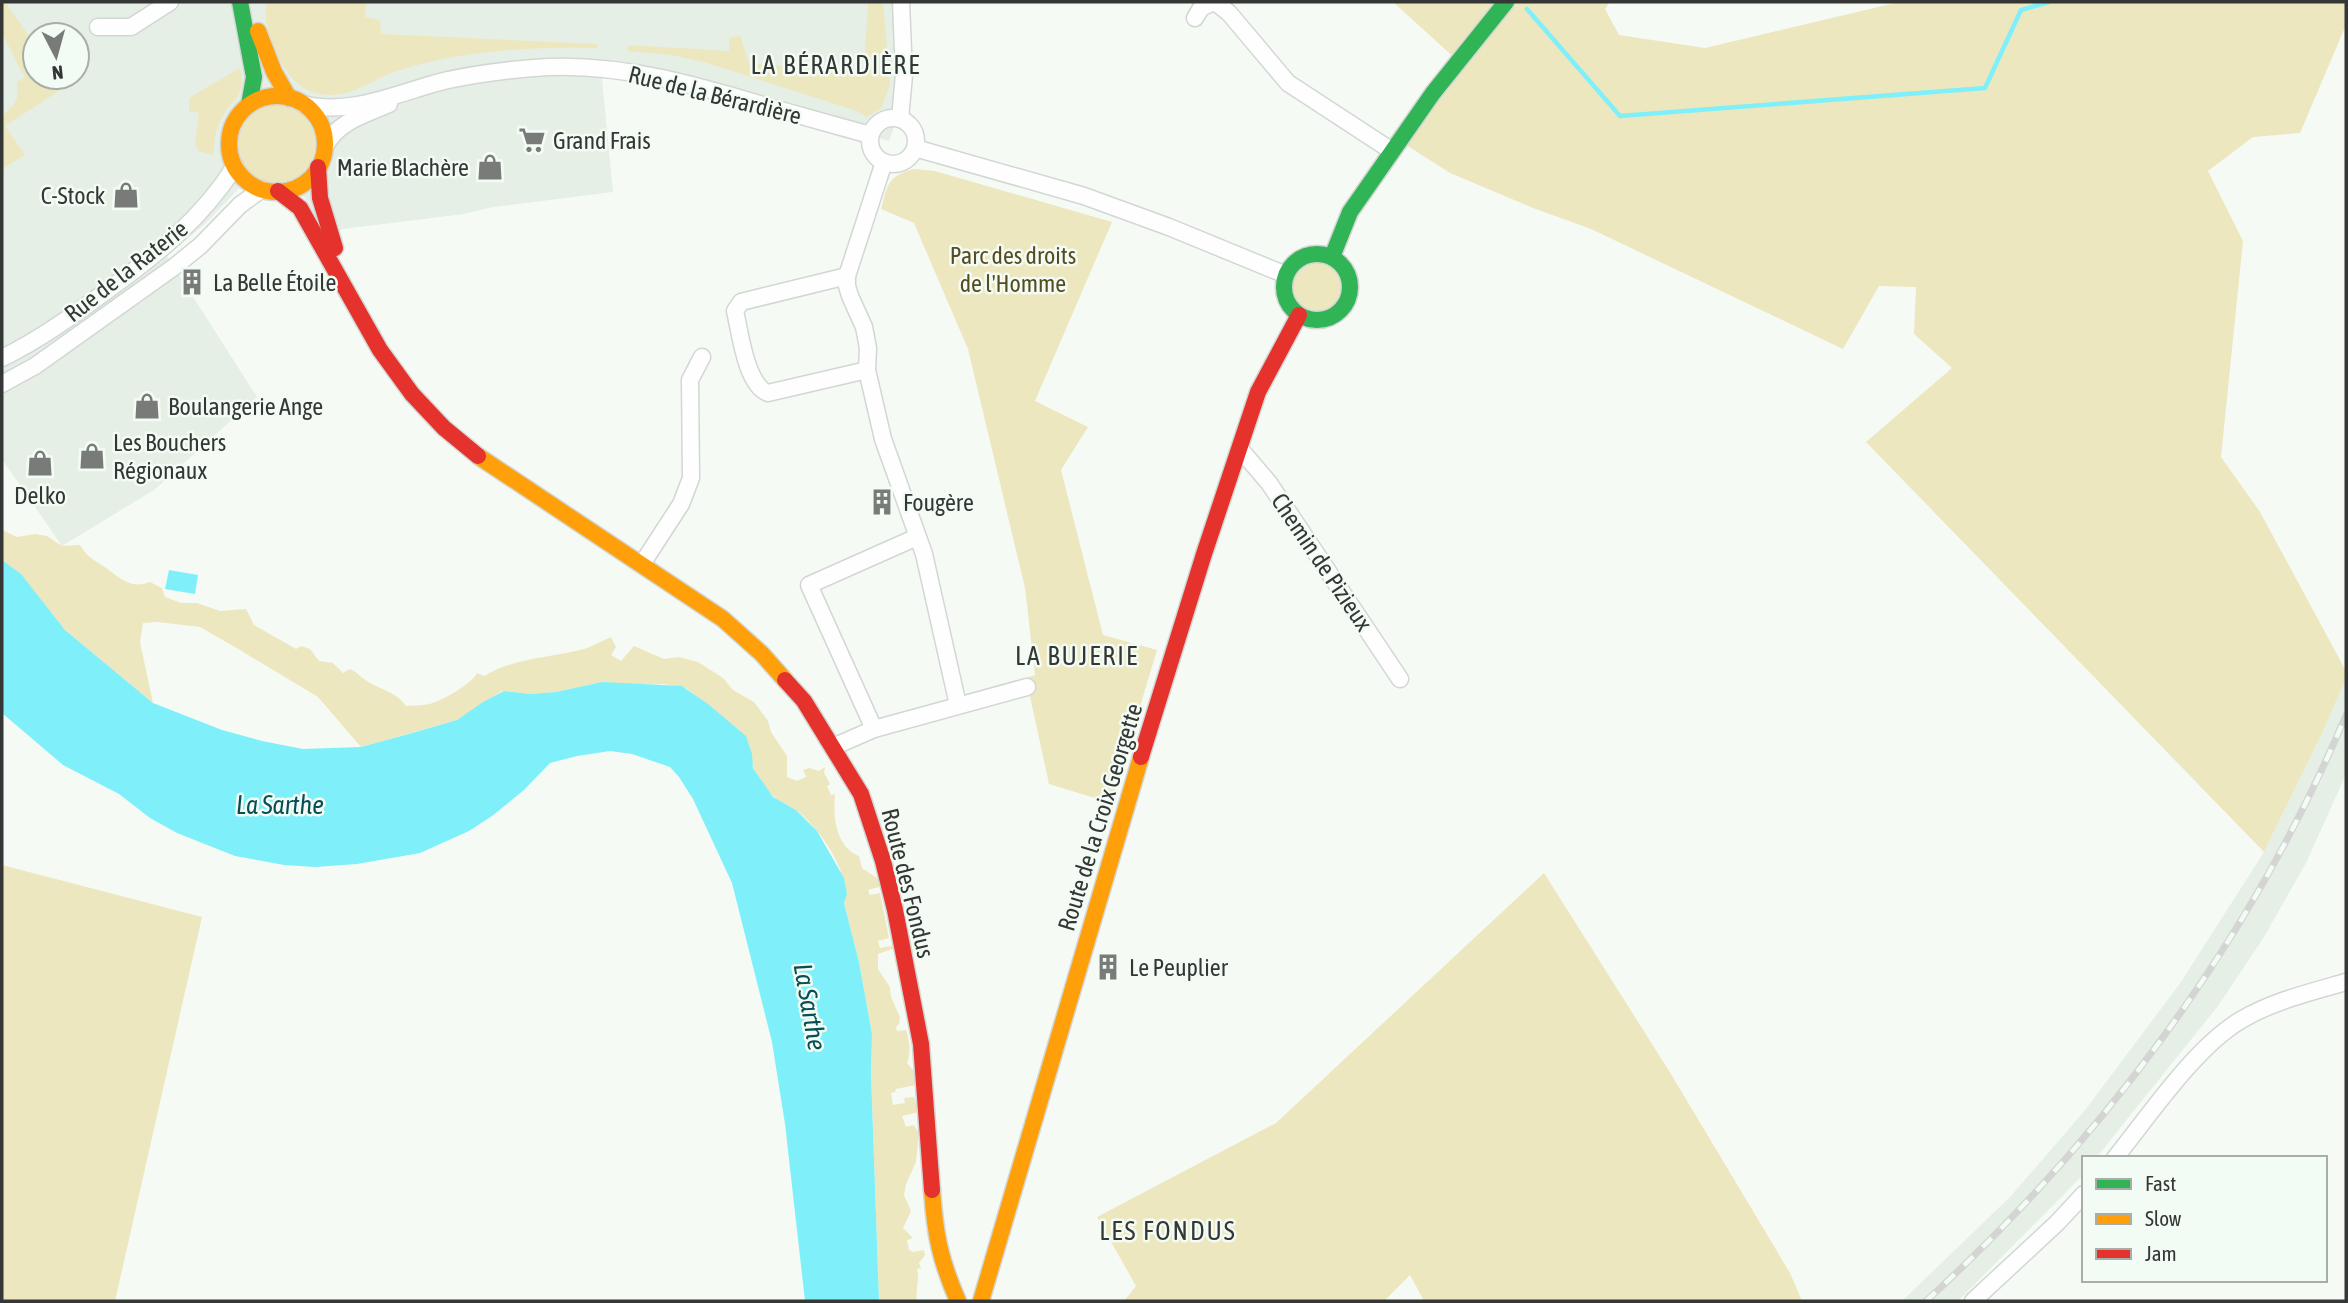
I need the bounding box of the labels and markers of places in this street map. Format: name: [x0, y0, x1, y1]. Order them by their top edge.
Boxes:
supermarket icon: Grand Frais: [517, 125, 547, 155]
place label: Grand Frais: [553, 127, 651, 154]
shop icon: Marie Blachère: [475, 152, 505, 182]
place label: Marie Blachère: [337, 154, 469, 181]
shop icon: C-Stock: [111, 180, 141, 210]
place label: C-Stock: [41, 182, 105, 209]
building icon: La Belle Étoile: [177, 267, 207, 297]
place label: La Belle Étoile: [213, 269, 336, 296]
shop icon: Boulangerie Ange: [132, 391, 162, 421]
place label: Boulangerie Ange: [168, 393, 323, 420]
place label: Les Bouchers Régionaux: [113, 429, 226, 484]
shop icon: Les Bouchers Régionaux: [77, 441, 107, 471]
shop icon: Delko: [25, 448, 55, 478]
place label: Delko: [14, 482, 66, 509]
building icon: Fougère: [867, 487, 897, 517]
place label: Fougère: [903, 489, 974, 516]
building icon: Le Peuplier: [1093, 952, 1123, 982]
place label: Le Peuplier: [1129, 954, 1229, 981]

